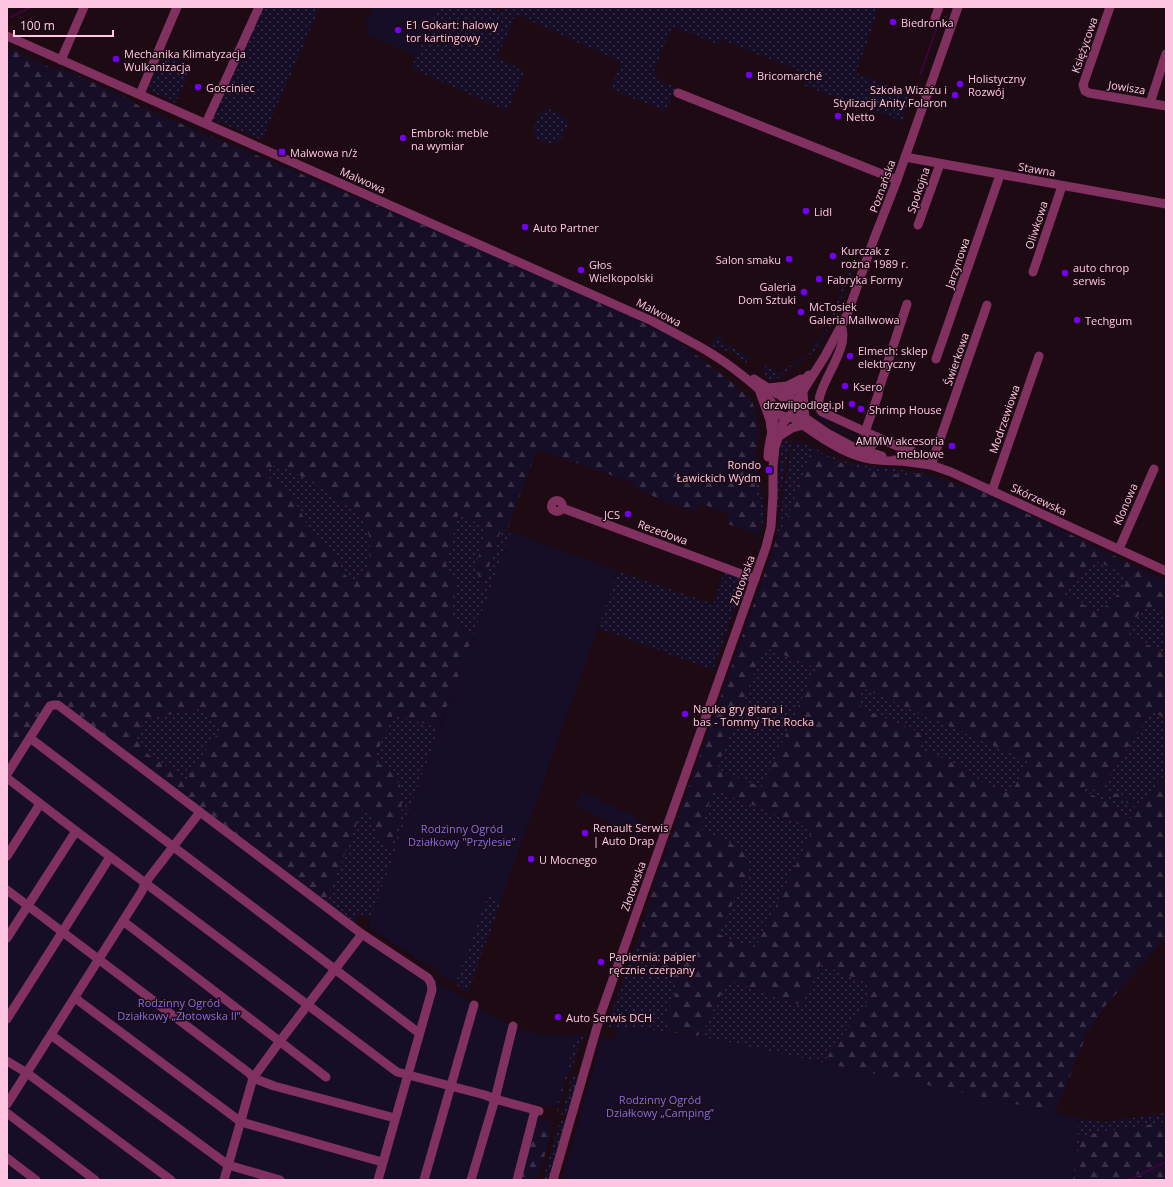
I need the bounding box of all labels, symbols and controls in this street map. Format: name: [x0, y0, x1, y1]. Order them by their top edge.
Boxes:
scale bar: [14, 12, 113, 38]
place label: Biedronka: [901, 15, 954, 30]
street label: Księżycowa: [1067, 15, 1101, 75]
text: 100 m: [20, 17, 55, 34]
place label: E1 Gokart: halowy tor kartingowy: [406, 17, 499, 45]
marker: Biedronka: [888, 17, 898, 27]
marker: E1 Gokart: halowy tor kartingowy: [393, 25, 403, 35]
place label: Mechanika Klimatyzacja Wulkanizacja: [124, 46, 246, 74]
marker: Mechanika Klimatyzacja Wulkanizacja: [111, 54, 121, 64]
place label: Bricomarché: [757, 68, 822, 83]
marker: Bricomarché: [744, 70, 754, 80]
place label: Holistyczny Rozwój: [968, 71, 1026, 99]
street label: Jowisza: [1106, 77, 1147, 97]
marker: Holistyczny Rozwój: [955, 79, 965, 89]
place label: Gosciniec: [206, 80, 255, 95]
marker: Gosciniec: [193, 82, 203, 92]
place label: Szkoła Wizażu i Stylizacji Anity Folaron: [833, 82, 947, 110]
marker: Szkoła Wizażu i Stylizacji Anity Folaron: [950, 90, 960, 100]
place label: Netto: [846, 109, 875, 124]
marker: Netto: [833, 111, 843, 121]
place label: Embrok: meble na wymiar: [411, 125, 489, 153]
marker: Embrok: meble na wymiar: [398, 133, 408, 143]
place label: Malwowa n/ż: [290, 145, 357, 160]
marker: Malwowa n/ż: [277, 147, 287, 157]
street label: Poznańska: [866, 158, 898, 214]
street label: Stawna: [1017, 158, 1057, 180]
street label: Malwowa: [338, 163, 388, 197]
street label: Spokojna: [903, 165, 933, 215]
street label: Oliwkowa: [1021, 199, 1051, 251]
place label: Lidl: [814, 204, 832, 219]
marker: Lidl: [801, 206, 811, 216]
place label: Auto Partner: [533, 220, 599, 235]
marker: Auto Partner: [520, 222, 530, 232]
street label: Jarzynowa: [941, 236, 973, 291]
place label: Kurczak z rożna 1989 r.: [841, 243, 908, 271]
marker: Kurczak z rożna 1989 r.: [828, 251, 838, 261]
place label: Salon smaku: [716, 252, 781, 267]
marker: Salon smaku: [784, 254, 794, 264]
place label: Głos Wielkopolski: [589, 257, 653, 285]
place label: auto chrop serwis: [1073, 260, 1129, 288]
marker: Głos Wielkopolski: [576, 265, 586, 275]
marker: auto chrop serwis: [1060, 268, 1070, 278]
place label: Fabryka Formy: [827, 272, 903, 287]
marker: Fabryka Formy: [814, 274, 824, 284]
place label: Galeria Dom Sztuki: [738, 279, 796, 307]
marker: Galeria Dom Sztuki: [799, 287, 809, 297]
street label: Malwowa: [634, 294, 684, 330]
place label: McTosiek Galeria Mallwowa: [809, 299, 900, 327]
marker: McTosiek Galeria Mallwowa: [796, 307, 806, 317]
place label: Techgum: [1085, 313, 1132, 328]
marker: Techgum: [1072, 315, 1082, 325]
street label: Świerkowa: [940, 331, 972, 387]
place label: Elmech: sklep elektryczny: [858, 343, 928, 371]
marker: Elmech: sklep elektryczny: [845, 351, 855, 361]
place label: Ksero: [853, 379, 883, 394]
marker: Ksero: [840, 381, 850, 391]
street label: Modrzewiowa: [985, 383, 1023, 455]
place label: drzwiipodlogi.pl: [763, 397, 844, 412]
marker: drzwiipodlogi.pl: [847, 399, 857, 409]
place label: Shrimp House: [869, 402, 942, 417]
marker: Shrimp House: [856, 404, 866, 414]
place label: AMMW akcesoria meblowe: [856, 433, 944, 461]
marker: AMMW akcesoria meblowe: [947, 441, 957, 451]
place label: Rondo Ławickich Wydm: [677, 457, 761, 485]
marker: Rondo Ławickich Wydm: [764, 465, 774, 475]
street label: Skórzewska: [1009, 480, 1069, 518]
street label: Klonowa: [1109, 481, 1141, 527]
place label: JCS: [603, 507, 620, 522]
marker: JCS: [623, 509, 633, 519]
street label: Rezedowa: [636, 516, 690, 548]
street label: Złotowska: [726, 553, 758, 607]
place label: Nauka gry gitara i bas - Tommy The Rocka: [693, 701, 814, 729]
marker: Nauka gry gitara i bas - Tommy The Rocka: [680, 709, 690, 719]
place label: Renault Serwis | Auto Drap: [593, 820, 668, 848]
park label: Rodzinny Ogród Działkowy "Przylesie": [408, 821, 516, 849]
marker: Renault Serwis | Auto Drap: [580, 828, 590, 838]
place label: U Mocnego: [539, 852, 598, 867]
marker: U Mocnego: [526, 854, 536, 864]
street label: Złotowska: [617, 859, 649, 913]
place label: Papiernia: papier ręcznie czerpany: [609, 949, 697, 977]
marker: Papiernia: papier ręcznie czerpany: [596, 957, 606, 967]
park label: Rodzinny Ogród Działkowy „Złotowska II”: [117, 995, 241, 1023]
place label: Auto Serwis DCH: [566, 1010, 652, 1025]
marker: Auto Serwis DCH: [553, 1012, 563, 1022]
park label: Rodzinny Ogród Działkowy „Camping”: [606, 1092, 714, 1120]

